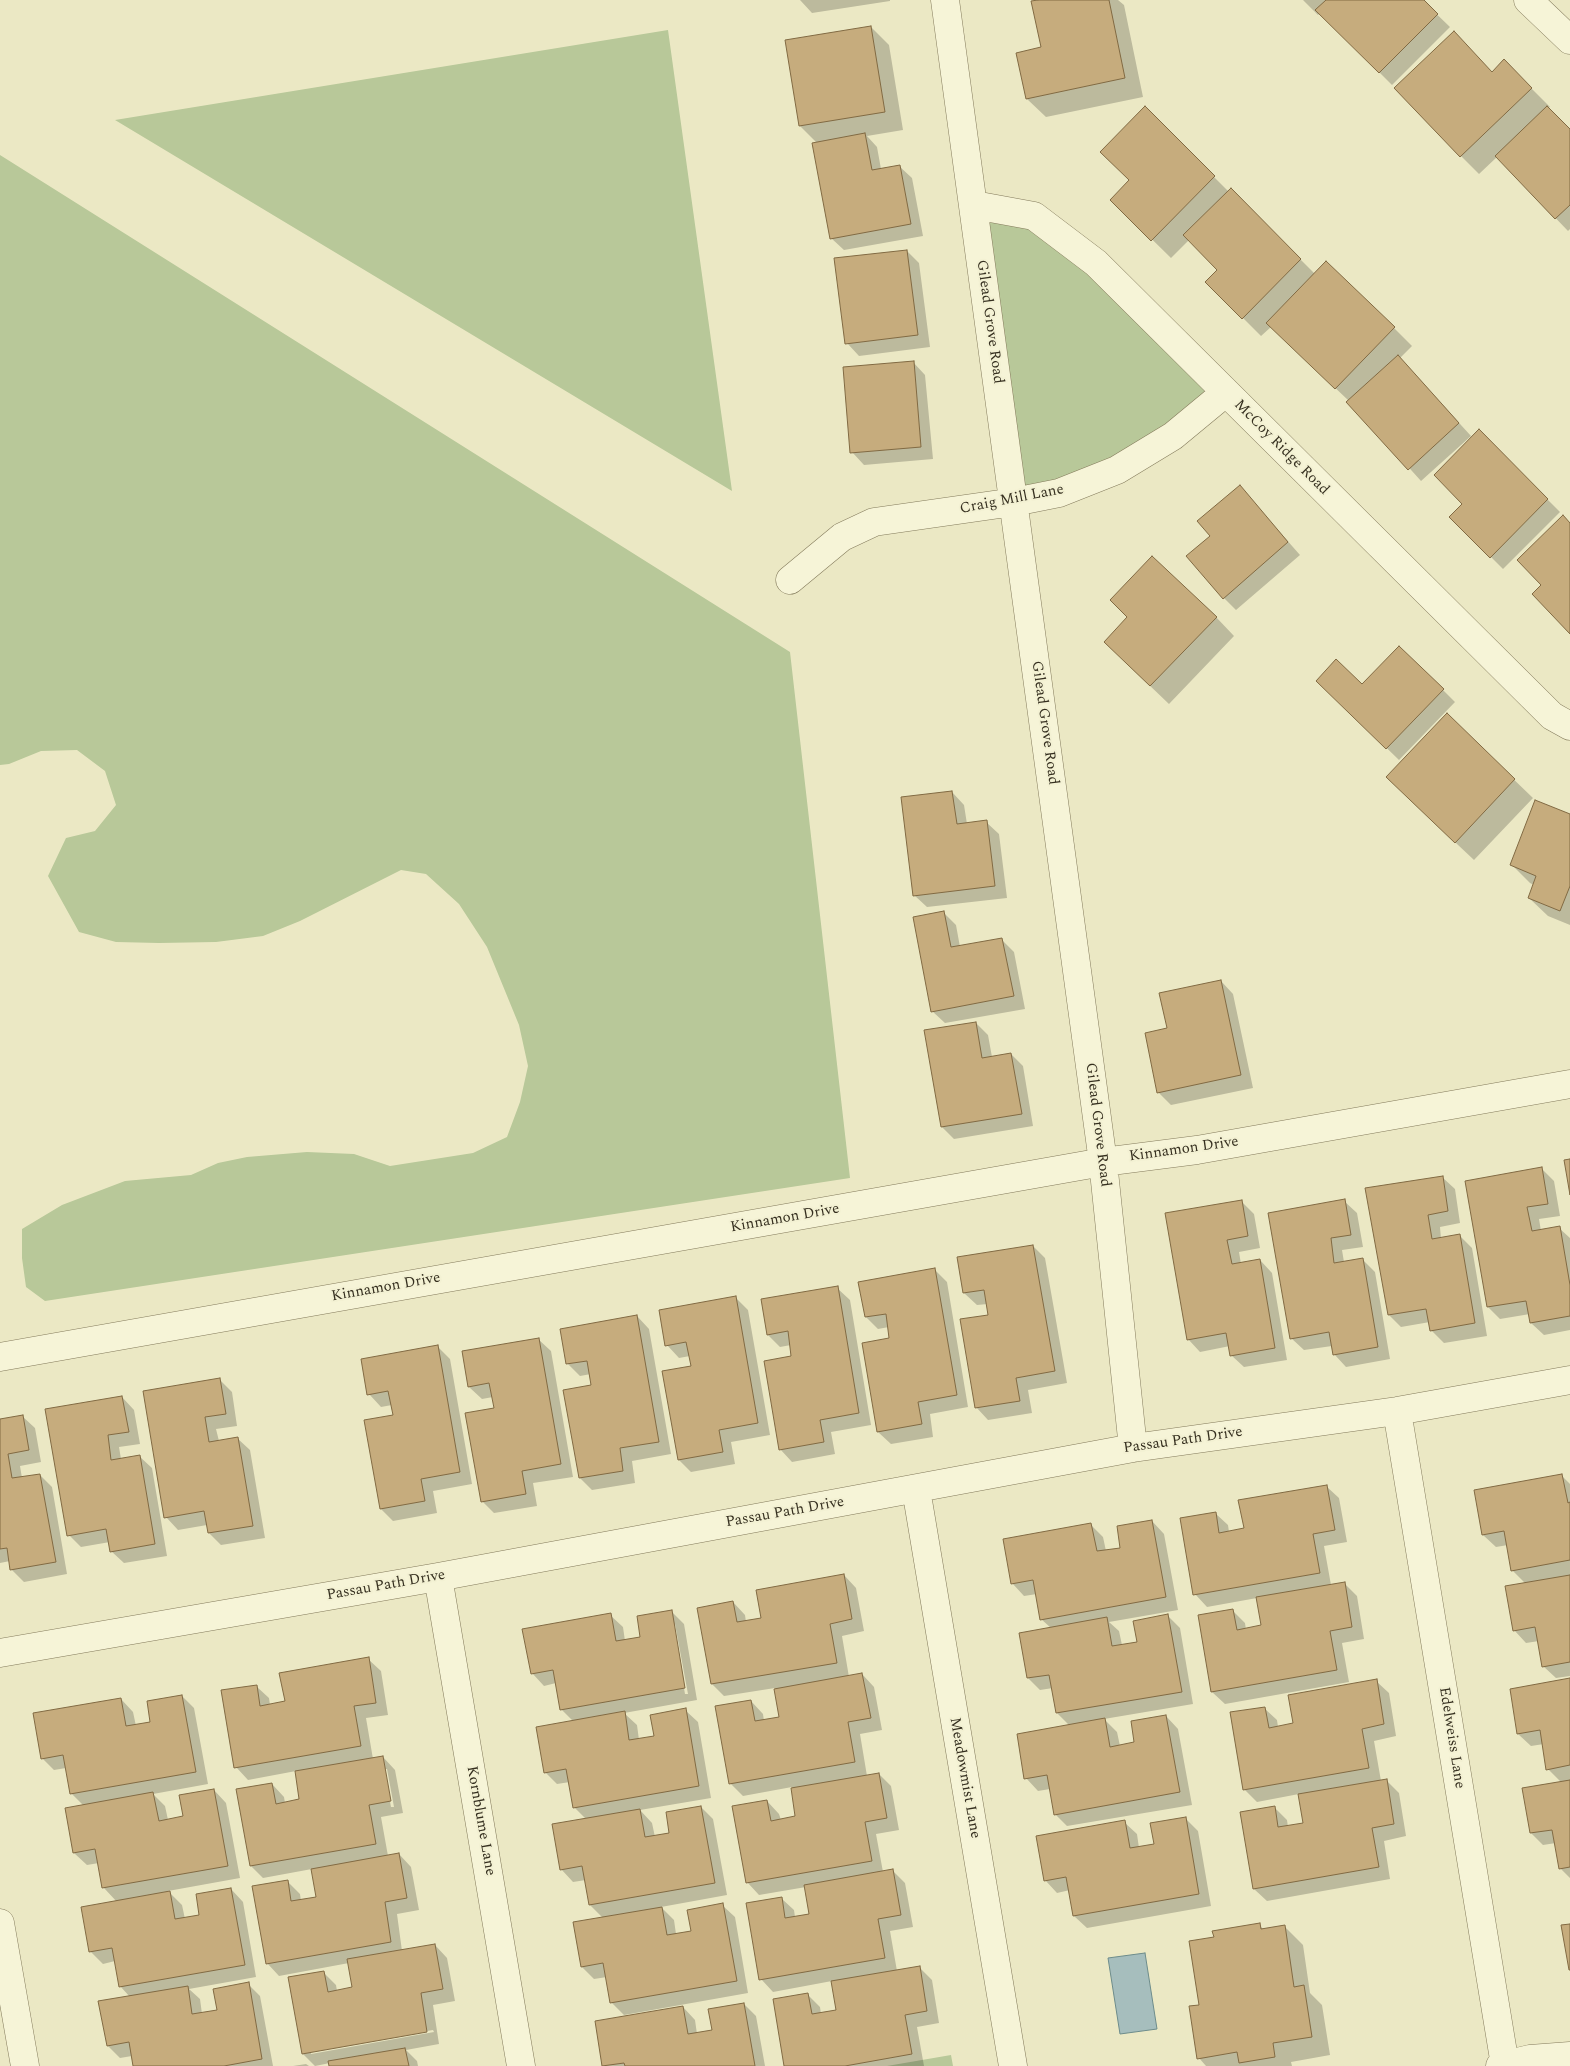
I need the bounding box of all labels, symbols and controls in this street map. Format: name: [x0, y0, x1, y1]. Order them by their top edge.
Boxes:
street label: Gilead Grove Road: [971, 259, 1007, 385]
street label: McCoy Ridge Road: [1230, 397, 1332, 499]
street label: Craig Mill Lane: [959, 481, 1065, 519]
street label: Gilead Grove Road: [1026, 660, 1062, 786]
street label: Gilead Grove Road: [1080, 1062, 1114, 1188]
street label: Kinnamon Drive: [1128, 1133, 1240, 1167]
street label: Kinnamon Drive: [729, 1201, 841, 1237]
street label: Kinnamon Drive: [330, 1270, 442, 1306]
street label: Passau Path Drive: [1122, 1424, 1244, 1458]
street label: Passau Path Drive: [724, 1494, 846, 1532]
street label: Passau Path Drive: [325, 1567, 447, 1605]
street label: Edelweiss Lane: [1434, 1686, 1468, 1790]
street label: Meadowmist Lane: [944, 1716, 984, 1840]
street label: Kornblume Lane: [461, 1765, 499, 1877]

